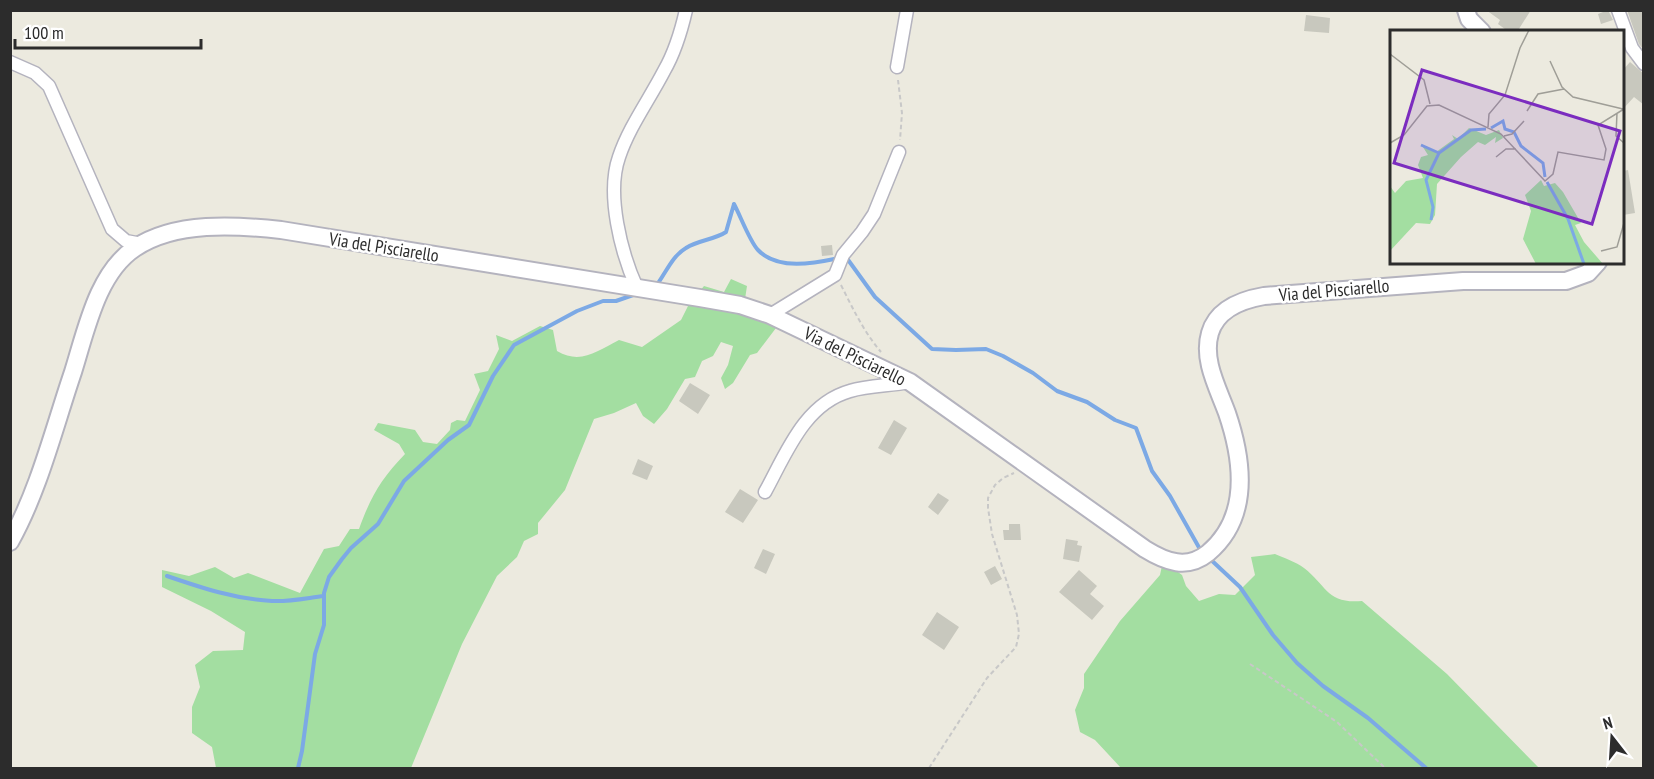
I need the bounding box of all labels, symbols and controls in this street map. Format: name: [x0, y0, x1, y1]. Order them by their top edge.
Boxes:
scale bar: [15, 12, 201, 50]
text: 100 m: [24, 21, 64, 44]
inset map: [1390, 30, 1624, 264]
street label: Via del Pisciarello: [327, 227, 441, 267]
street label: Via del Pisciarello: [1277, 274, 1390, 306]
street label: Via del Pisciarello: [799, 321, 910, 391]
north arrow: [1582, 707, 1642, 767]
text: N: [1601, 712, 1615, 733]

